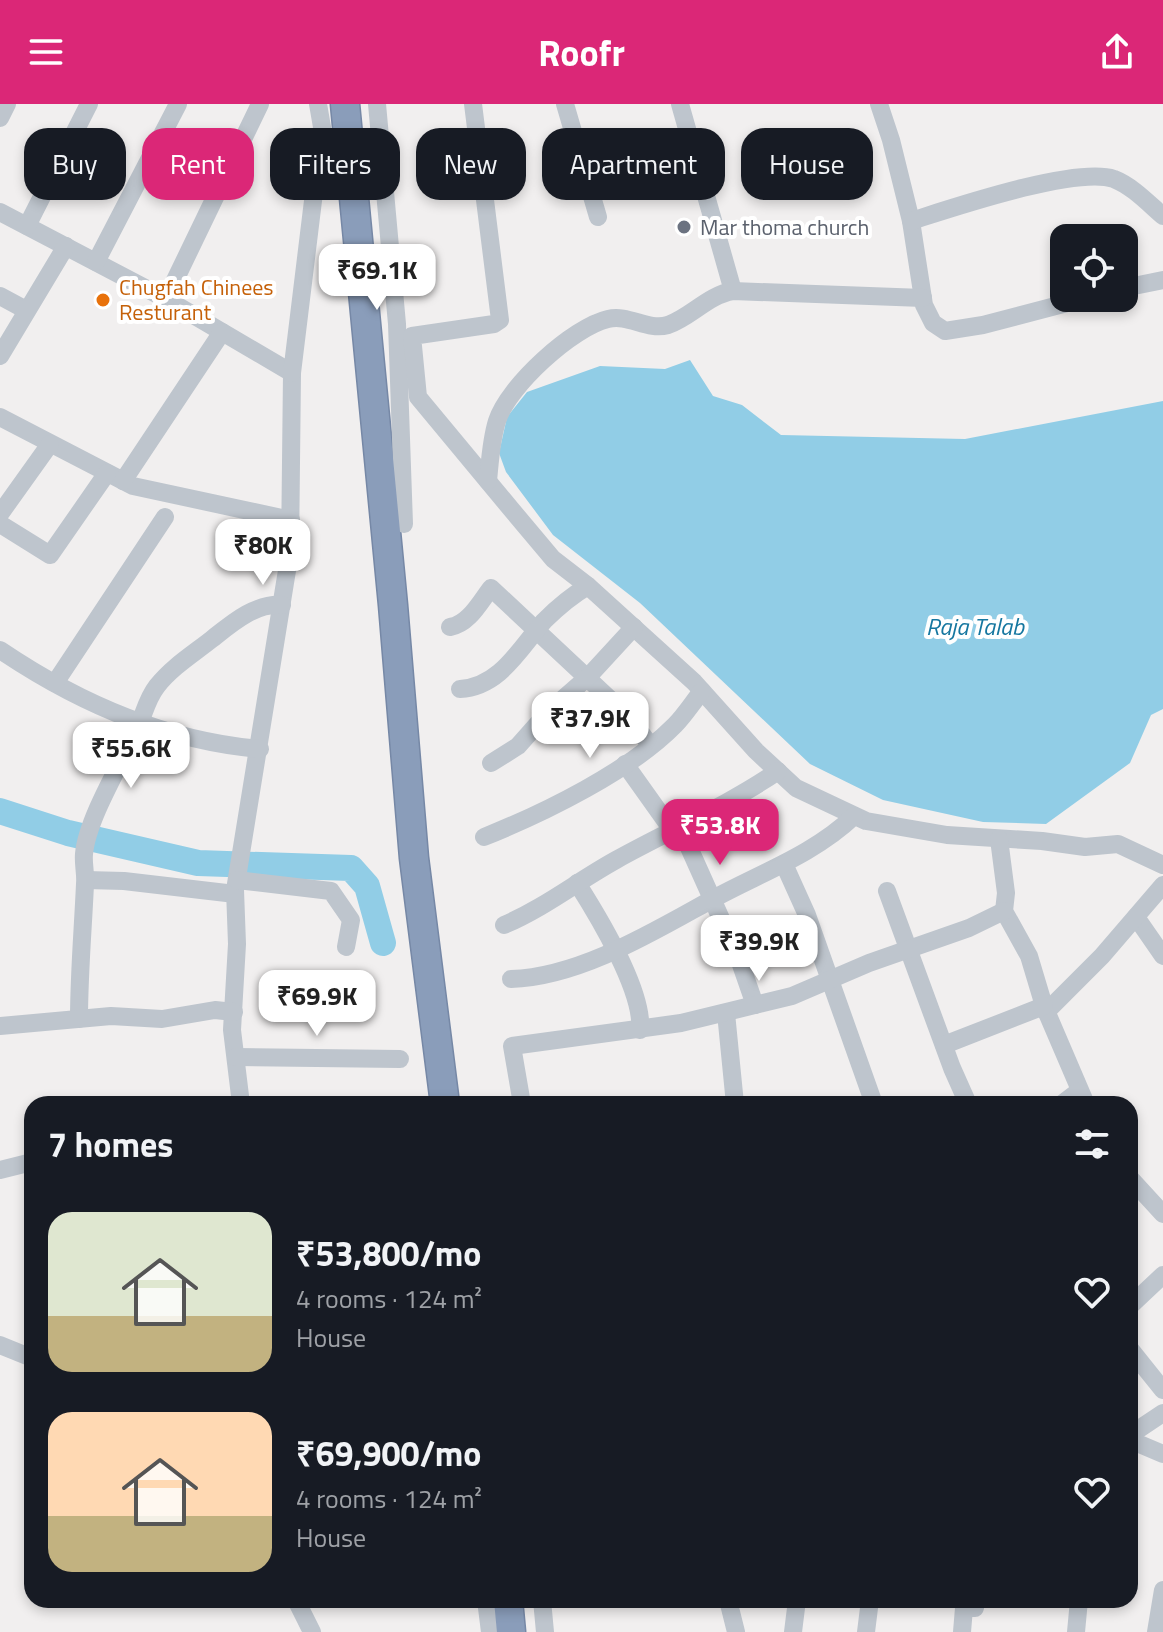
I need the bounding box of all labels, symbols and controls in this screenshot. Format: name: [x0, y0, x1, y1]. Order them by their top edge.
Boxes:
text: Roofr: [538, 25, 625, 80]
icon: menu: [24, 30, 68, 74]
icon: share: [1095, 30, 1139, 74]
chip: Buy: [24, 128, 126, 200]
chip: Rent: [142, 128, 254, 200]
chip: Filters: [270, 128, 400, 200]
chip: New: [416, 128, 526, 200]
chip: Apartment: [542, 128, 725, 200]
chip: House: [741, 128, 873, 200]
place label: Mar thoma church: [700, 210, 869, 244]
marker: Mar thoma church: [675, 218, 693, 236]
map controls: [1050, 224, 1138, 312]
button: locate: [1050, 224, 1138, 312]
pin: ₹69.1K: [312, 244, 442, 312]
text: ₹69.1K: [337, 250, 417, 289]
place label: Chugfah Chinees Resturant: [119, 270, 274, 329]
marker: Chugfah Chinees Resturant: [94, 291, 112, 309]
pin: ₹80K: [216, 519, 310, 587]
text: ₹80K: [233, 525, 293, 564]
water label: Raja Talab: [926, 608, 1025, 644]
pin: ₹37.9K: [525, 692, 655, 760]
text: ₹37.9K: [550, 698, 630, 737]
pin: ₹55.6K: [66, 722, 196, 790]
text: ₹55.6K: [91, 728, 171, 767]
pin: ₹53.8K: [655, 799, 785, 867]
text: ₹53.8K: [680, 805, 760, 844]
pin: ₹39.9K: [694, 915, 824, 983]
text: ₹39.9K: [719, 921, 799, 960]
pin: ₹69.9K: [252, 970, 382, 1038]
text: ₹69.9K: [277, 976, 357, 1015]
text: 7 homes: [48, 1118, 173, 1170]
icon: filters: [1070, 1122, 1114, 1166]
text: ₹53,800/mo: [296, 1227, 481, 1279]
icon: home: [112, 1244, 208, 1340]
icon: heart: [1070, 1270, 1114, 1314]
text: 4 rooms · 124 m²: [296, 1279, 482, 1318]
text: House: [296, 1318, 366, 1357]
text: ₹69,900/mo: [296, 1427, 481, 1479]
icon: home: [112, 1444, 208, 1540]
icon: heart: [1070, 1470, 1114, 1514]
text: 4 rooms · 124 m²: [296, 1479, 482, 1518]
text: House: [296, 1518, 366, 1557]

